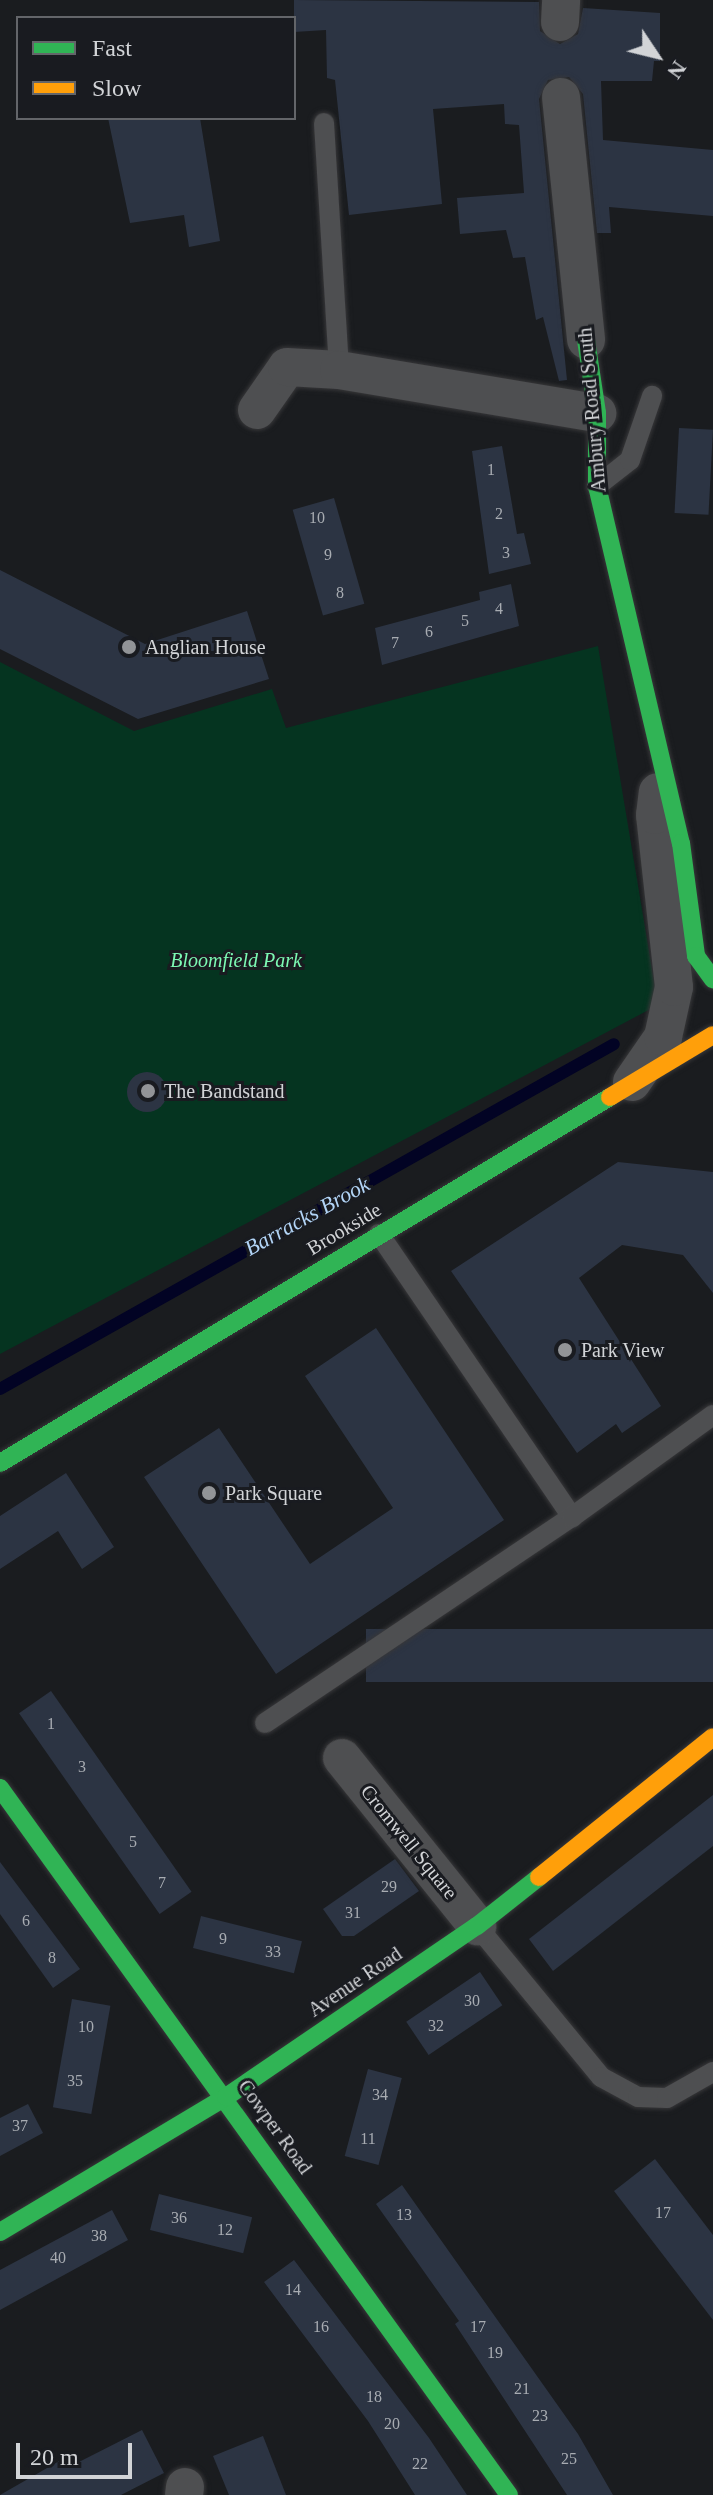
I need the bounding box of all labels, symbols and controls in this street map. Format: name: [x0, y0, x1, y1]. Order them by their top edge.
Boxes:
legend: [16, 16, 296, 120]
north arrow: [617, 16, 697, 96]
text: Fast: [92, 35, 132, 61]
text: N: [662, 56, 692, 84]
text: Slow: [92, 75, 141, 101]
street label: Ambury Road South: [573, 326, 611, 494]
house number: 1: [487, 460, 495, 480]
house number: 2: [495, 504, 503, 524]
house number: 10: [309, 508, 325, 528]
house number: 3: [502, 543, 510, 563]
house number: 9: [324, 545, 332, 565]
house number: 8: [336, 583, 344, 603]
house number: 4: [495, 599, 503, 619]
house number: 5: [461, 611, 469, 631]
house number: 6: [425, 622, 433, 642]
house number: 7: [391, 633, 399, 653]
place label: Anglian House: [145, 635, 266, 659]
marker: Anglian House: [120, 638, 138, 656]
park label: Bloomfield Park: [170, 948, 302, 972]
place label: The Bandstand: [164, 1079, 285, 1103]
marker: The Bandstand: [139, 1082, 157, 1100]
water label: Barracks Brook: [240, 1171, 374, 1261]
street label: Brookside: [303, 1198, 385, 1260]
place label: Park View: [581, 1338, 665, 1362]
marker: Park View: [556, 1341, 574, 1359]
place label: Park Square: [225, 1481, 322, 1505]
marker: Park Square: [200, 1484, 218, 1502]
house number: 1: [47, 1714, 55, 1734]
house number: 3: [78, 1757, 86, 1777]
street label: Cromwell Square: [355, 1780, 463, 1904]
house number: 5: [129, 1832, 137, 1852]
house number: 7: [158, 1873, 166, 1893]
house number: 29: [381, 1877, 397, 1897]
house number: 31: [345, 1903, 361, 1923]
house number: 6: [22, 1911, 30, 1931]
house number: 9: [219, 1929, 227, 1949]
house number: 33: [265, 1942, 281, 1962]
street label: Avenue Road: [304, 1942, 406, 2022]
house number: 8: [48, 1948, 56, 1968]
house number: 30: [464, 1991, 480, 2011]
house number: 32: [428, 2016, 444, 2036]
house number: 10: [78, 2017, 94, 2037]
house number: 35: [67, 2071, 83, 2091]
street label: Cowper Road: [233, 2075, 317, 2179]
house number: 34: [372, 2085, 388, 2105]
house number: 37: [12, 2116, 28, 2136]
house number: 11: [360, 2129, 376, 2149]
house number: 17: [655, 2203, 671, 2223]
house number: 13: [396, 2205, 412, 2225]
house number: 36: [171, 2208, 187, 2228]
house number: 12: [217, 2220, 233, 2240]
house number: 38: [91, 2226, 107, 2246]
house number: 40: [50, 2248, 66, 2268]
house number: 14: [285, 2280, 301, 2300]
house number: 16: [313, 2317, 329, 2337]
house number: 17: [470, 2317, 486, 2337]
house number: 19: [487, 2343, 503, 2363]
house number: 21: [514, 2379, 530, 2399]
house number: 18: [366, 2387, 382, 2407]
house number: 23: [532, 2406, 548, 2426]
house number: 20: [384, 2414, 400, 2434]
scale bar: [20, 2427, 136, 2477]
text: 20 m: [30, 2444, 79, 2470]
house number: 25: [561, 2449, 577, 2469]
house number: 22: [412, 2454, 428, 2474]

